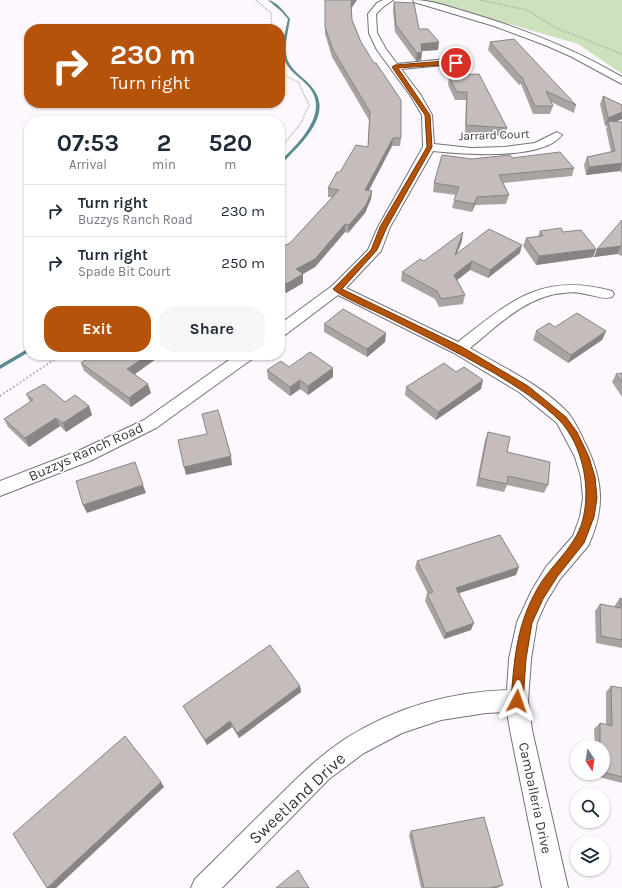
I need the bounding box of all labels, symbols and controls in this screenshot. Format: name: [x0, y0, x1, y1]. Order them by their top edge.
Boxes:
text: 230 m: [110, 38, 196, 71]
icon: right: [44, 40, 96, 92]
pin: [439, 46, 473, 80]
icon: arrive: [445, 52, 467, 74]
text: Turn right: [110, 72, 190, 94]
street label: Jarrard Court: [458, 127, 530, 143]
text: 07:53: [57, 129, 119, 157]
text: 2: [157, 129, 171, 157]
text: 520: [209, 129, 252, 157]
text: Arrival: [69, 157, 107, 172]
text: min: [152, 157, 176, 172]
text: m: [224, 157, 237, 172]
text: Turn right: [78, 194, 148, 212]
icon: right: [44, 200, 66, 222]
text: 230 m: [221, 202, 265, 220]
text: Buzzys Ranch Road: [78, 212, 193, 227]
text: Turn right: [78, 246, 148, 264]
icon: right: [44, 252, 66, 274]
text: 250 m: [221, 254, 265, 272]
text: Spade Bit Court: [78, 264, 171, 279]
button: Exit: [44, 306, 151, 352]
button: Share: [159, 306, 265, 352]
street label: Buzzys Ranch Road: [26, 419, 146, 485]
position arrow: [496, 680, 538, 722]
north arrow: [570, 740, 610, 780]
map controls: [570, 740, 610, 876]
street label: Camballeria Drive: [515, 741, 555, 855]
street label: Sweetland Drive: [245, 748, 349, 848]
button: search: [570, 788, 610, 828]
button: layers: [570, 836, 610, 876]

